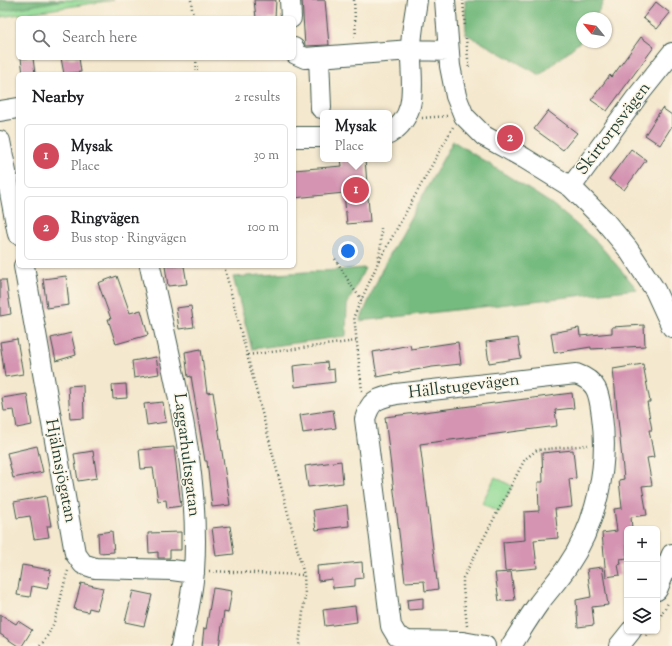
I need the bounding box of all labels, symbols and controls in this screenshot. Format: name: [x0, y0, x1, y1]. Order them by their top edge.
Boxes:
north arrow: [576, 12, 612, 48]
search box: [16, 16, 296, 60]
icon: search: [30, 27, 52, 49]
text: Search here: [62, 28, 137, 49]
street label: Skirtorpsvägen: [571, 77, 657, 181]
text: Nearby: [32, 86, 84, 110]
text: 2 results: [235, 89, 280, 107]
popup: [320, 110, 392, 162]
text: Mysak: [335, 117, 377, 138]
pin: 2: [497, 123, 523, 153]
text: Mysak: [71, 137, 113, 158]
text: Place: [335, 138, 364, 156]
text: 1: [44, 147, 48, 165]
text: 30 m: [253, 147, 279, 165]
text: Place: [71, 158, 100, 176]
pin: 1: [343, 175, 369, 205]
text: Ringvägen: [71, 209, 140, 230]
text: 2: [43, 219, 49, 237]
text: 100 m: [247, 219, 279, 237]
text: Bus stop · Ringvägen: [71, 230, 187, 248]
your location: [338, 241, 358, 261]
street label: Hällstugevägen: [407, 368, 521, 406]
street label: Laggarhultsgatan: [166, 392, 206, 518]
street label: Hjälmsjögatan: [38, 417, 82, 525]
map controls: [624, 526, 660, 634]
button: +: [624, 526, 660, 562]
button: −: [624, 562, 660, 598]
button: layers: [624, 598, 660, 634]

